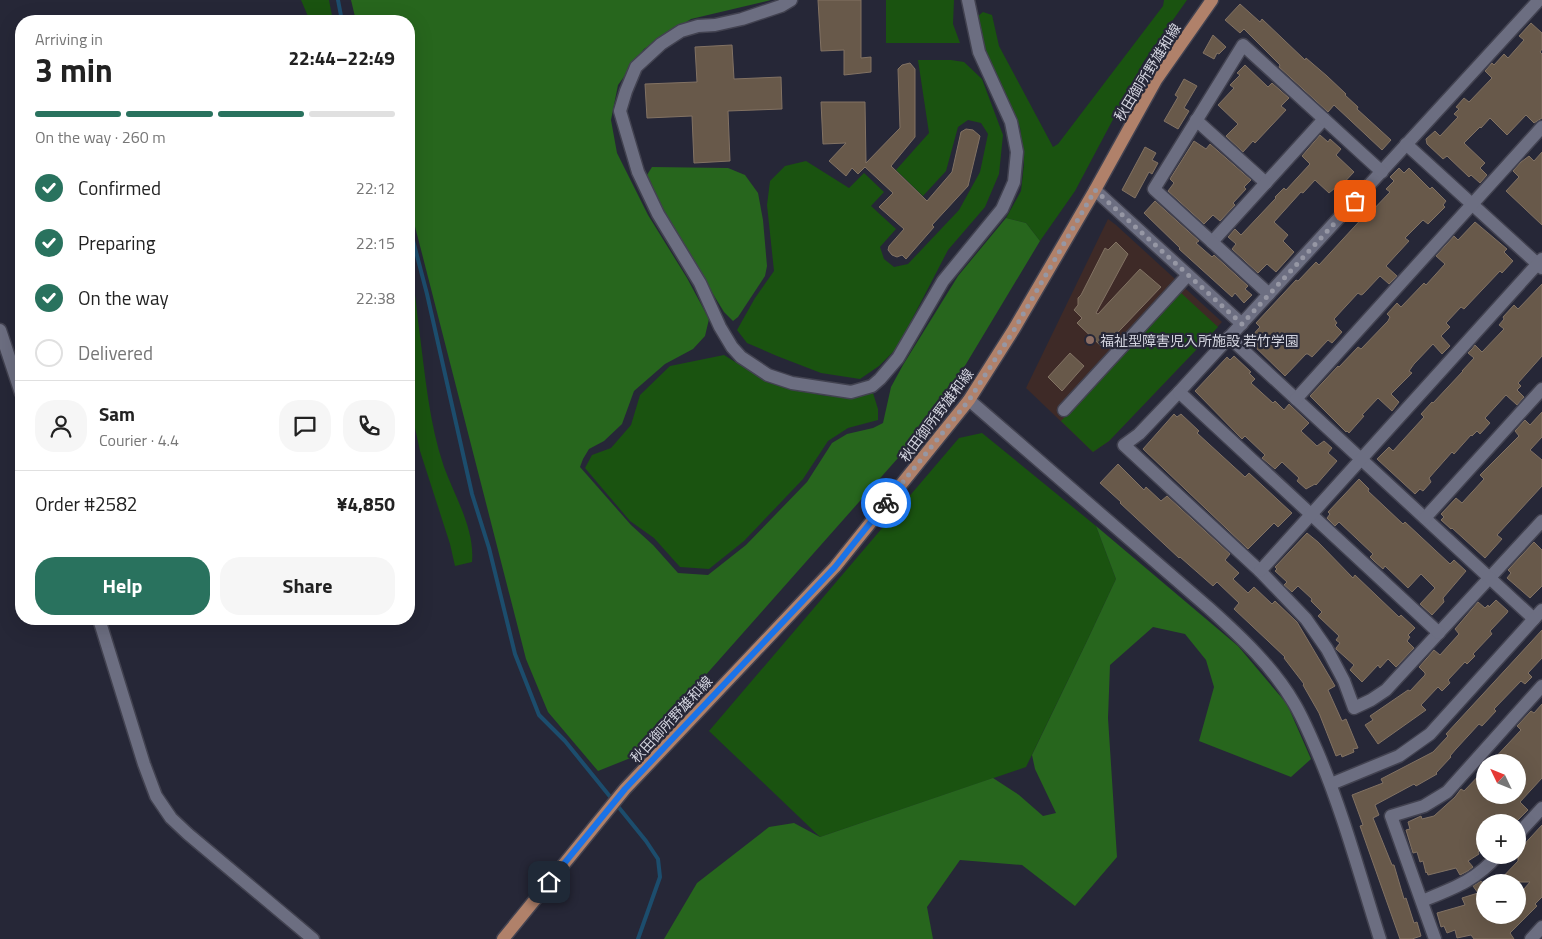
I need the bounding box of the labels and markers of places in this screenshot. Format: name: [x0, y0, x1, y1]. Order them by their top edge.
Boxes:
pin: [1334, 180, 1376, 222]
place label: 福祉型障害児入所施設 若竹学園: [1100, 330, 1299, 351]
marker: 福祉型障害児入所施設 若竹学園: [1084, 334, 1096, 346]
pin: [528, 861, 570, 903]

